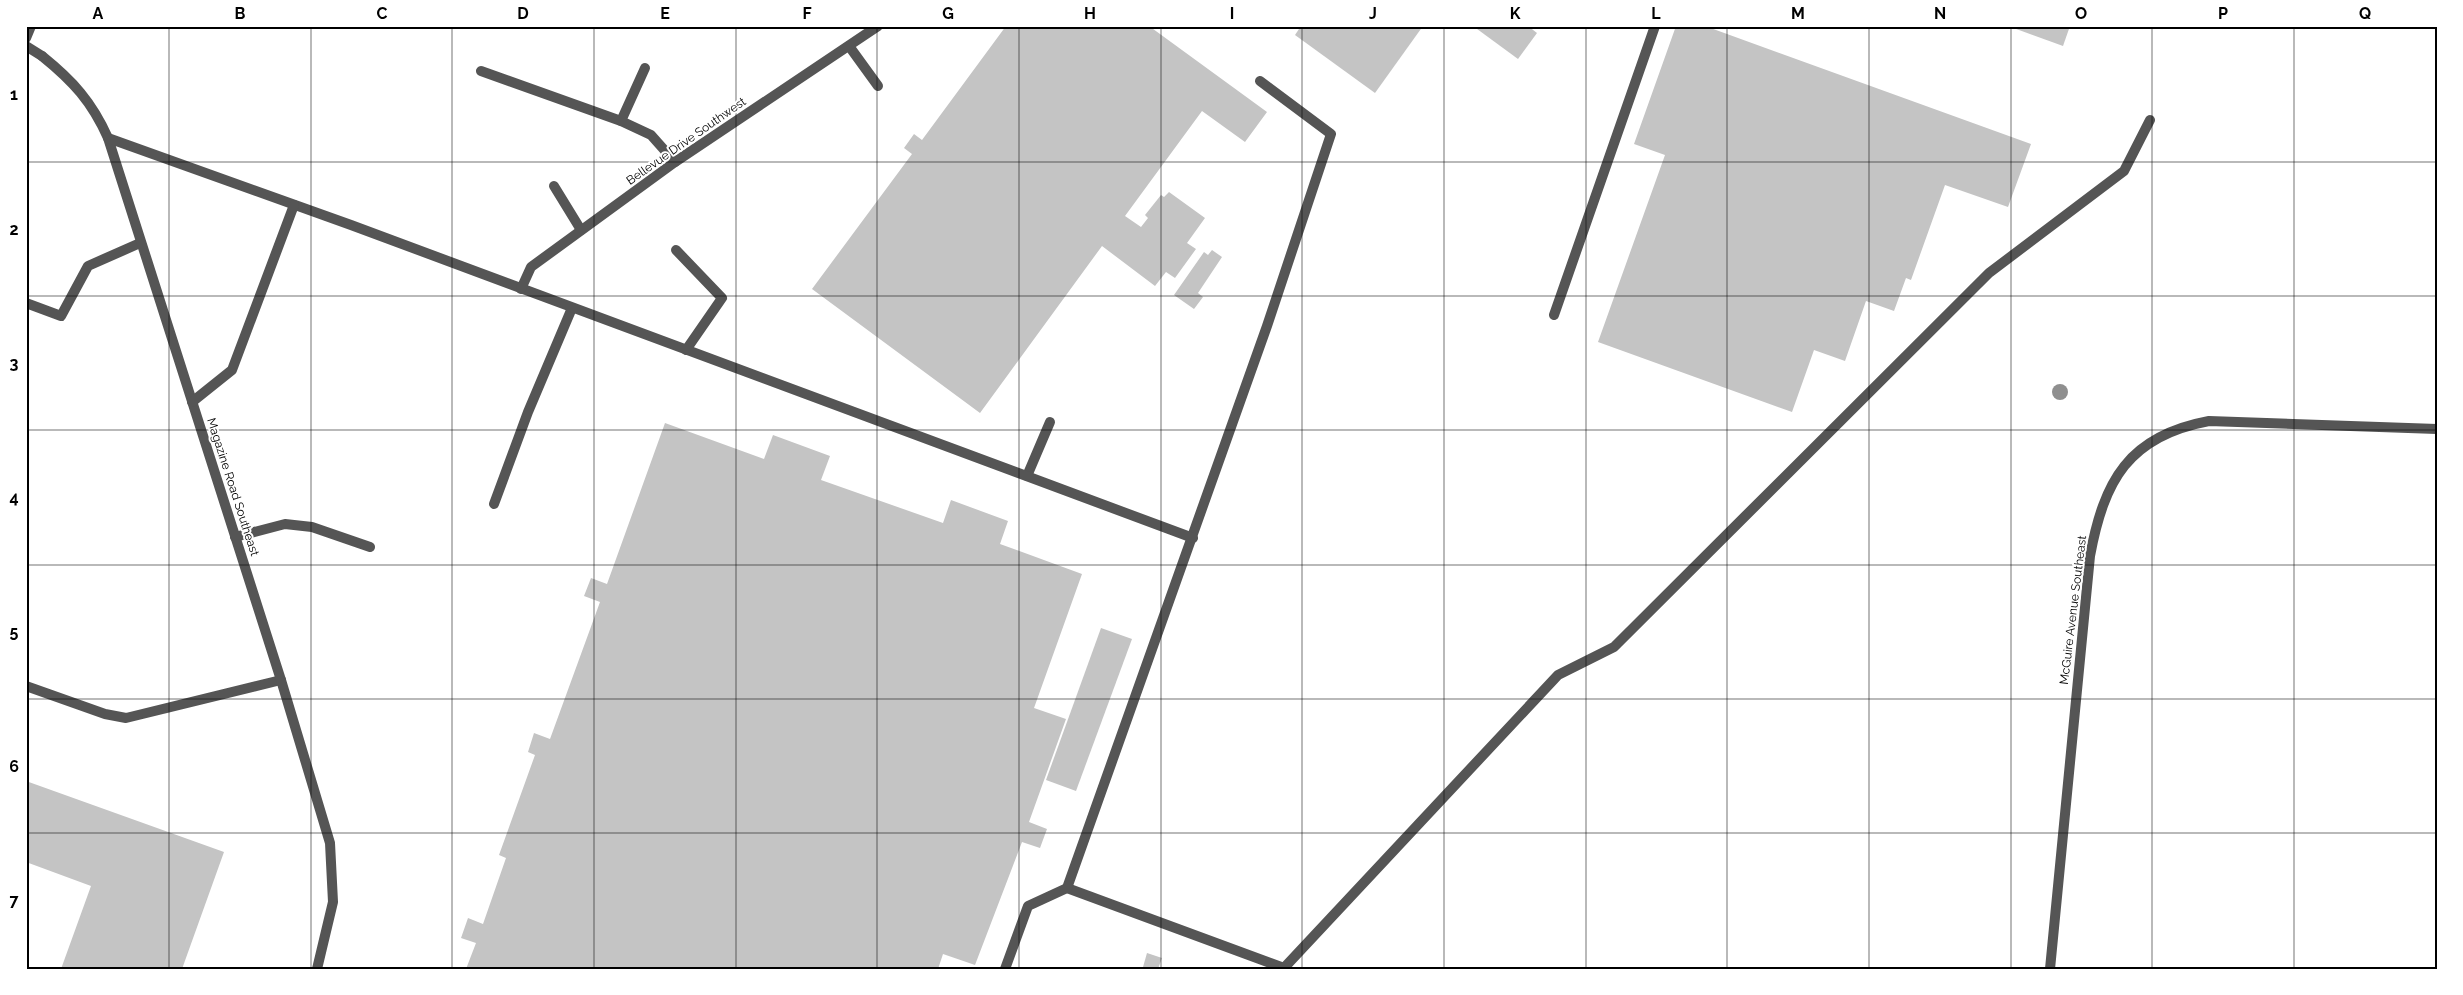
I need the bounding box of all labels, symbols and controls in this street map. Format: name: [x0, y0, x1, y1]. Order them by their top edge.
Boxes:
text: A: [93, 4, 104, 23]
text: B: [235, 4, 246, 23]
text: C: [377, 4, 388, 23]
text: D: [517, 4, 529, 23]
text: E: [660, 4, 670, 23]
text: F: [802, 4, 812, 23]
text: G: [942, 4, 954, 23]
text: H: [1084, 4, 1096, 23]
text: I: [1230, 4, 1234, 23]
text: J: [1369, 4, 1377, 23]
text: K: [1510, 4, 1521, 23]
text: L: [1651, 4, 1661, 23]
text: M: [1791, 4, 1805, 23]
text: N: [1934, 4, 1946, 23]
text: O: [2075, 4, 2087, 23]
text: P: [2218, 4, 2228, 23]
text: Q: [2359, 4, 2371, 23]
text: 1: [10, 85, 18, 104]
street label: Bellevue Drive Southwest: [624, 94, 748, 188]
text: 2: [9, 220, 19, 239]
text: 3: [10, 354, 19, 373]
street label: Magazine Road Southeast: [204, 416, 262, 558]
text: 4: [9, 488, 19, 507]
street label: McGuire Avenue Southeast: [2057, 535, 2089, 685]
text: 5: [10, 622, 19, 641]
text: 6: [9, 757, 19, 776]
text: 7: [10, 891, 19, 910]

